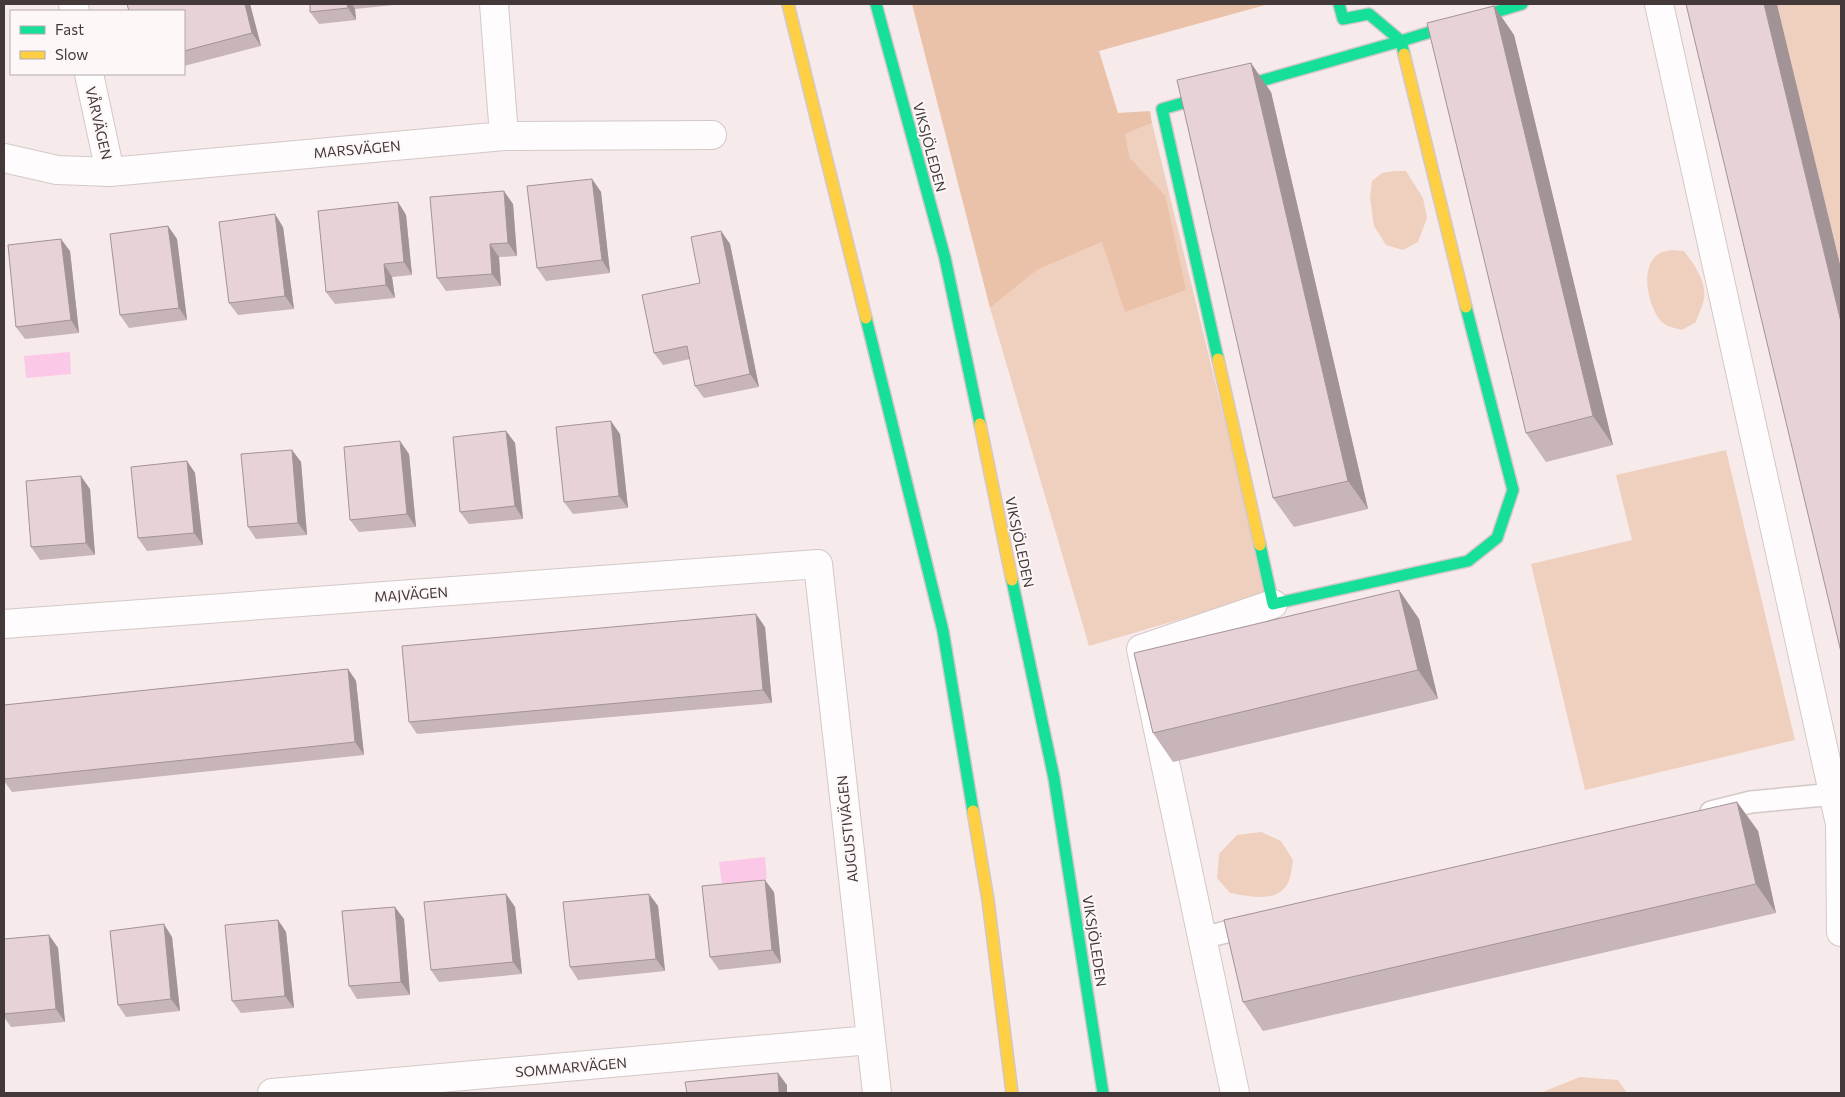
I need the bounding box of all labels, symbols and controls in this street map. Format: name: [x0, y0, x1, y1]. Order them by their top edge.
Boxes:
legend: [10, 10, 185, 75]
text: Fast: [55, 20, 84, 38]
text: Slow: [55, 45, 88, 63]
street label: VÅRVÄGEN: [82, 85, 116, 161]
street label: VIKSJÖLEDEN: [910, 100, 950, 194]
street label: MARSVÄGEN: [313, 137, 401, 161]
street label: VIKSJÖLEDEN: [1002, 495, 1038, 589]
street label: MAJVÄGEN: [373, 583, 449, 605]
street label: AUGUSTIVÄGEN: [833, 774, 861, 884]
street label: VIKSJÖLEDEN: [1079, 894, 1111, 988]
street label: SOMMARVÄGEN: [514, 1054, 628, 1080]

